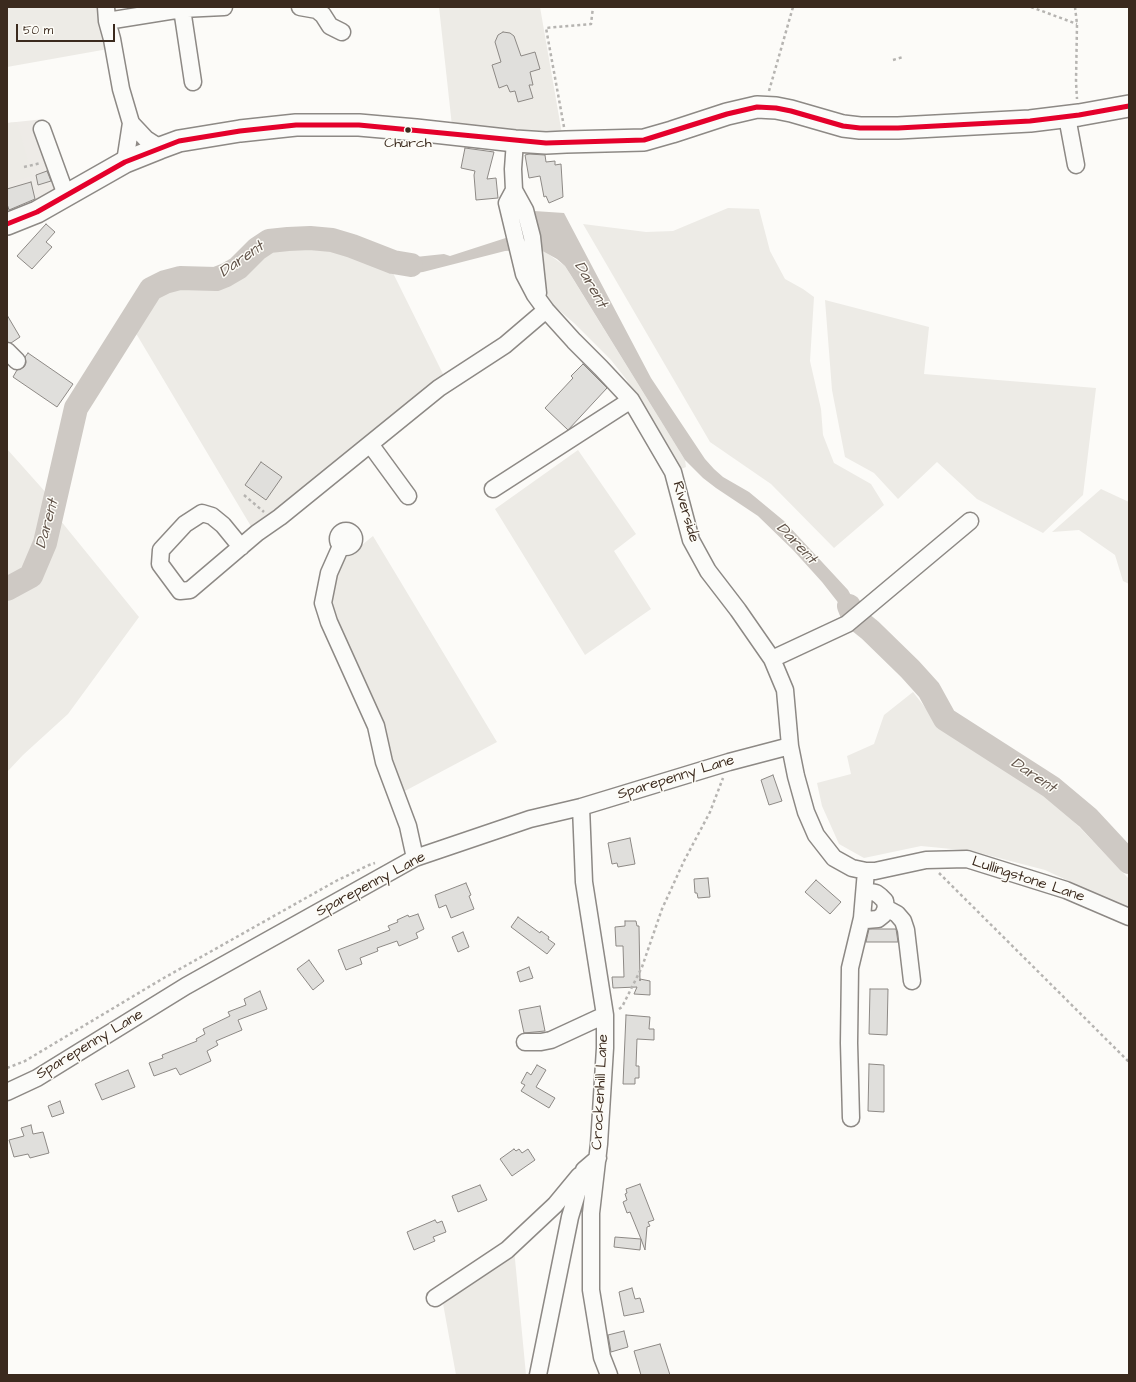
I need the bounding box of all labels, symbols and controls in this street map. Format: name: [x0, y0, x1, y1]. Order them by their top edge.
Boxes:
scale bar: [18, 16, 117, 42]
text: 50 m: [23, 22, 53, 39]
marker: Church: [403, 125, 413, 135]
place label: Church: [384, 136, 432, 152]
water label: Darent: [216, 238, 268, 282]
water label: Darent: [569, 258, 611, 312]
street label: Riverside: [668, 479, 702, 545]
water label: Darent: [32, 497, 64, 551]
water label: Darent: [772, 519, 820, 569]
street label: Sparepenny Lane: [615, 752, 737, 804]
water label: Darent: [1007, 754, 1059, 798]
street label: Sparepenny Lane: [313, 849, 429, 921]
street label: Lullingstone Lane: [969, 853, 1087, 907]
street label: Sparepenny Lane: [33, 1006, 147, 1084]
street label: Crockenhill Lane: [589, 1034, 613, 1150]

